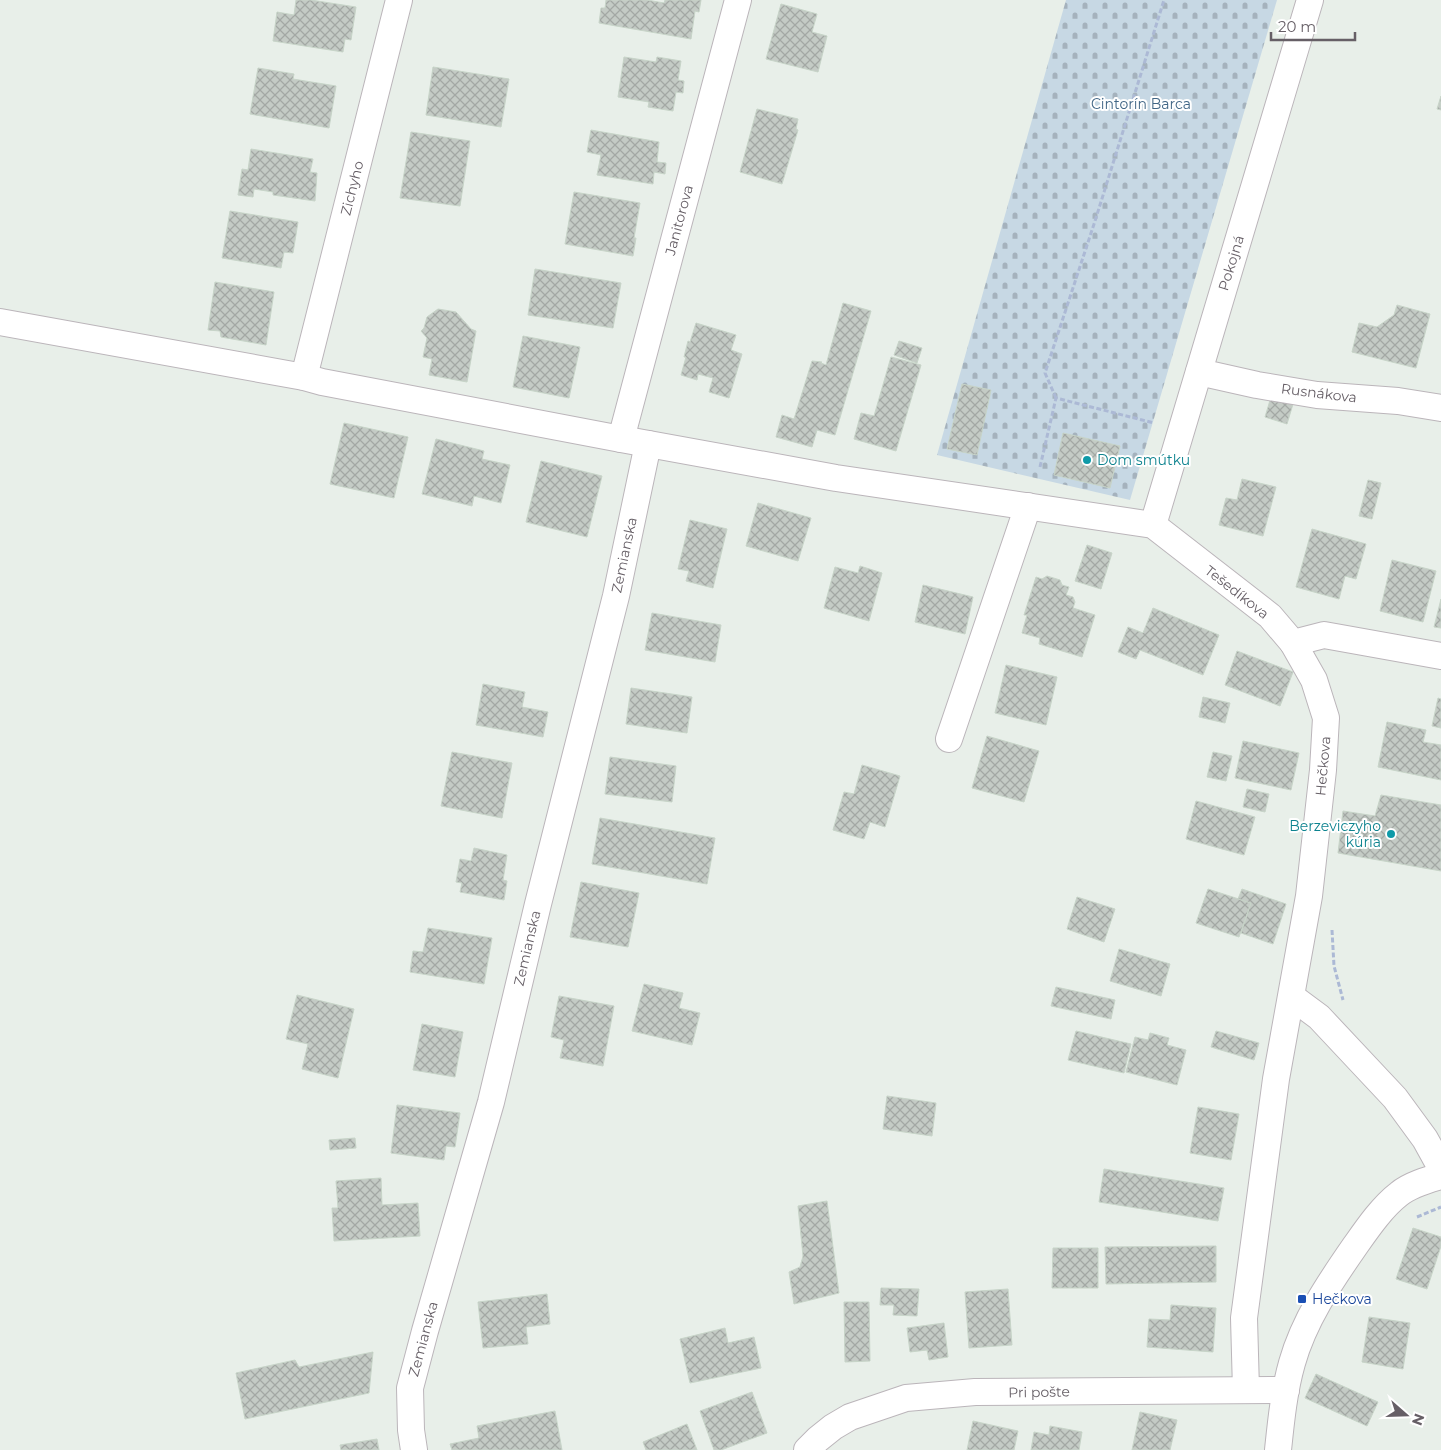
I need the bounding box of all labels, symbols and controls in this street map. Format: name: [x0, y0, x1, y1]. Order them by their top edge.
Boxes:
scale bar: [1271, 10, 1355, 42]
text: 20 m: [1278, 17, 1316, 36]
park label: Cintorín Barca: [1091, 95, 1191, 113]
street label: Zichyho: [337, 159, 368, 217]
street label: Janitorova: [661, 183, 697, 258]
street label: Pokojná: [1214, 233, 1248, 293]
street label: Rusnákova: [1280, 379, 1358, 407]
place label: Dom smútku: [1097, 451, 1190, 469]
marker: Dom smútku: [1081, 454, 1093, 466]
street label: Zemianska: [607, 515, 641, 595]
street label: Tešedíkova: [1201, 561, 1273, 623]
street label: Hečkova: [1311, 735, 1335, 797]
place label: Berzeviczyho kúria: [1289, 817, 1381, 851]
marker: Berzeviczyho kúria: [1385, 828, 1397, 840]
street label: Zemianska: [510, 908, 544, 988]
place label: Hečkova: [1312, 1290, 1372, 1308]
marker: Hečkova: [1296, 1293, 1308, 1305]
street label: Zemianska: [404, 1299, 442, 1379]
street label: Pri pošte: [1008, 1382, 1070, 1402]
north arrow: [1381, 1390, 1431, 1440]
text: N: [1408, 1411, 1429, 1428]

